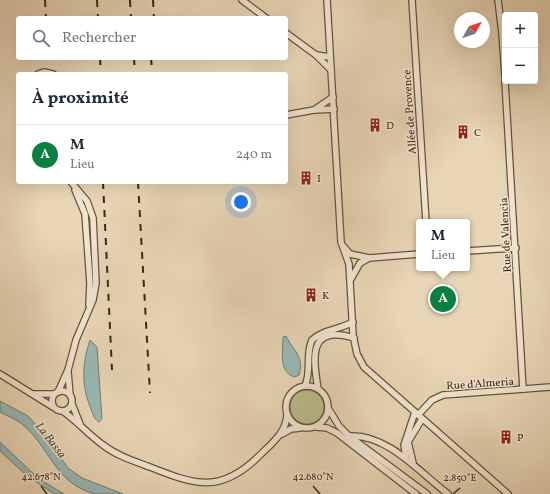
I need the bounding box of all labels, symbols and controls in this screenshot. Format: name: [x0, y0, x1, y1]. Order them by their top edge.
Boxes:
north arrow: [454, 12, 490, 48]
map controls: [502, 12, 538, 84]
button: +: [502, 12, 538, 48]
search box: [16, 16, 288, 60]
icon: search: [30, 27, 52, 49]
text: Rechercher: [62, 28, 136, 49]
button: −: [502, 48, 538, 84]
street label: Allée de Provence: [400, 69, 421, 155]
text: À proximité: [32, 87, 129, 110]
building icon: D: [367, 117, 383, 133]
place label: D: [386, 119, 394, 134]
building icon: C: [455, 124, 471, 140]
place label: C: [474, 126, 481, 141]
text: M: [70, 135, 85, 156]
text: A: [40, 146, 50, 164]
text: 240 m: [236, 146, 272, 164]
text: Lieu: [70, 156, 95, 174]
building icon: I: [298, 170, 314, 186]
place label: I: [317, 172, 321, 187]
your location: [231, 192, 251, 212]
street label: Rue de Valencia: [497, 196, 516, 273]
popup: [416, 219, 470, 271]
text: M: [431, 226, 445, 247]
text: Lieu: [431, 247, 455, 265]
pin: A: [430, 284, 456, 314]
building icon: K: [303, 287, 319, 303]
place label: K: [322, 289, 330, 304]
street label: Rue d'Almeria: [446, 375, 515, 394]
water label: La Bassa: [31, 419, 70, 462]
building icon: P: [498, 429, 514, 445]
place label: P: [517, 431, 523, 446]
text: 42.678°N: [21, 470, 61, 484]
text: 42.680°N: [293, 470, 334, 484]
text: 2.850°E: [444, 471, 476, 485]

